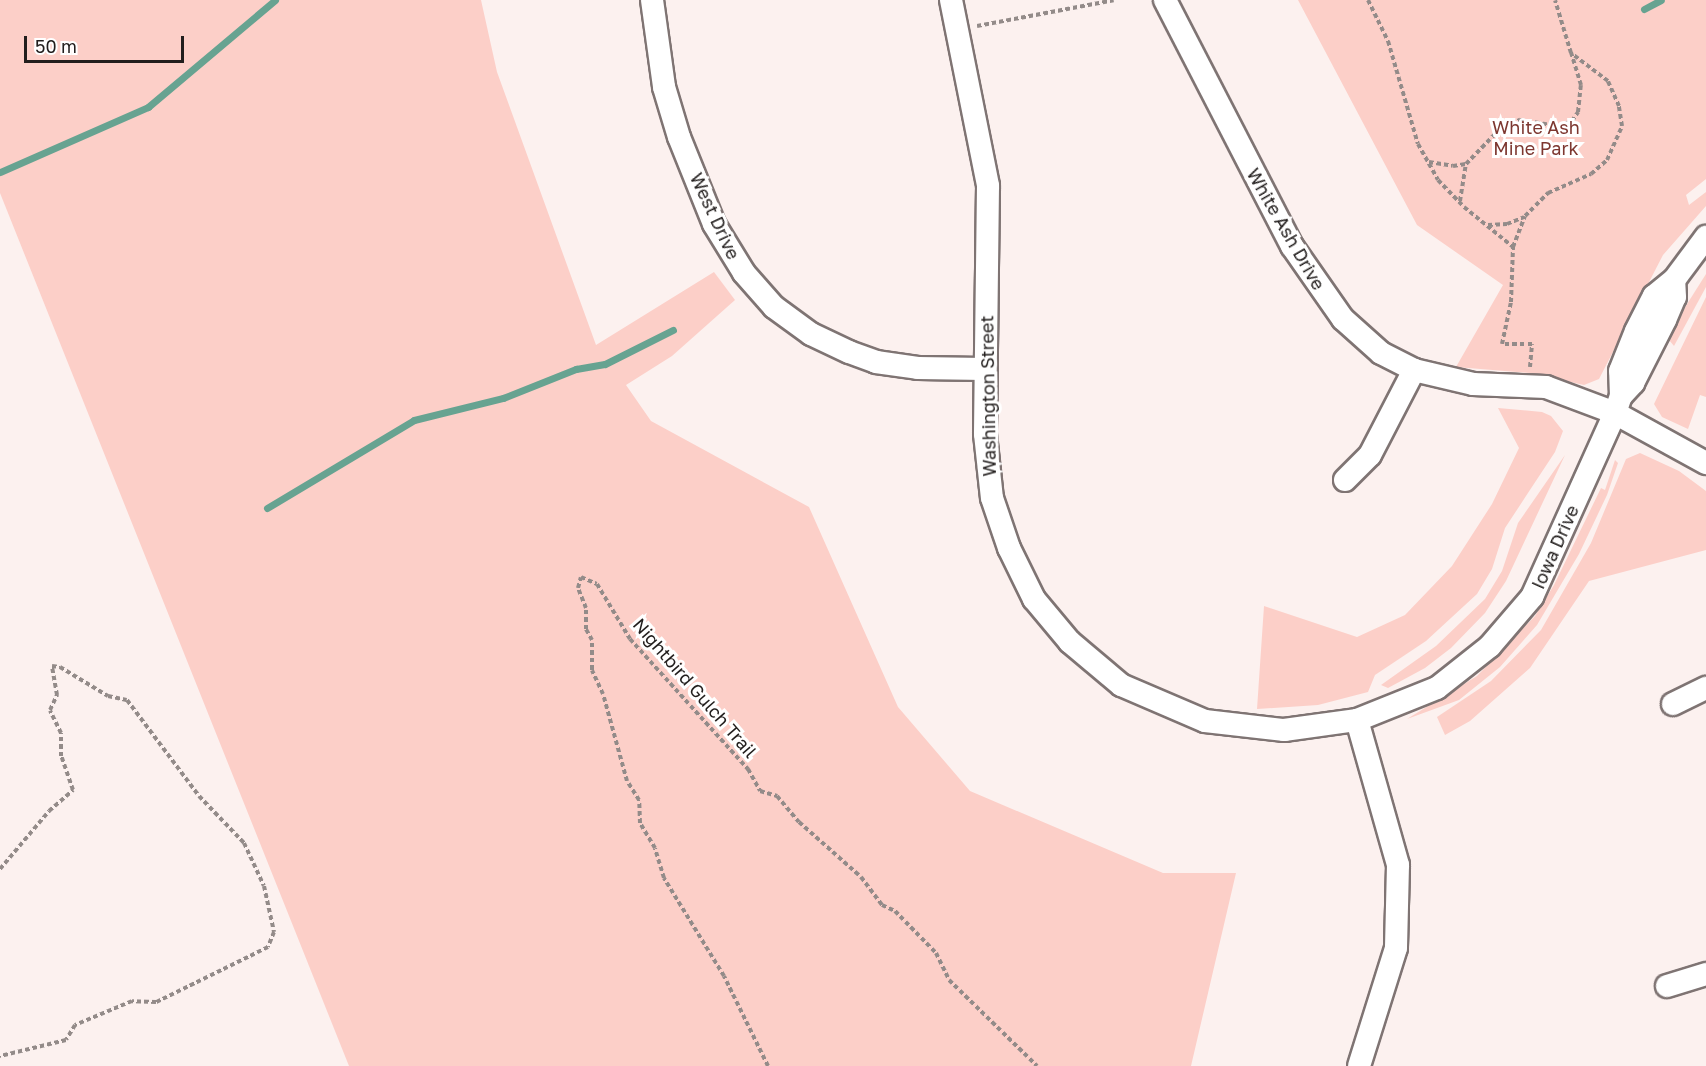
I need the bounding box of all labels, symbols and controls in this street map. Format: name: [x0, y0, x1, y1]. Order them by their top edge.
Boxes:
scale bar: [27, 24, 188, 62]
text: 50 m: [35, 35, 77, 57]
park label: White Ash Mine Park: [1492, 117, 1580, 160]
street label: White Ash Drive: [1242, 164, 1330, 294]
street label: West Drive: [686, 169, 744, 263]
street label: Washington Street: [976, 315, 1000, 477]
street label: Iowa Drive: [1527, 502, 1583, 592]
street label: Nightbird Gulch Trail: [629, 614, 761, 762]

